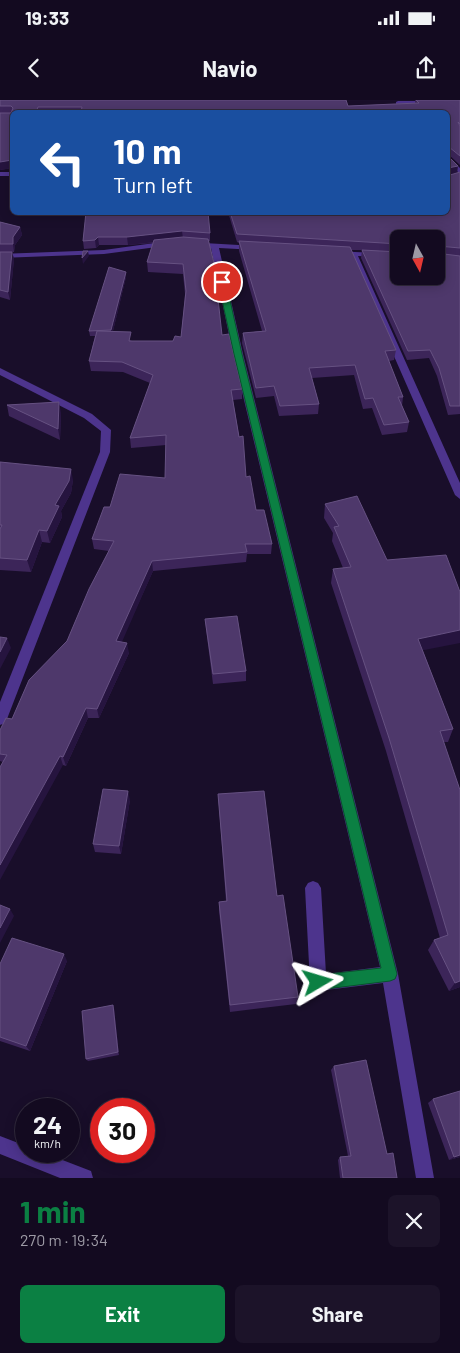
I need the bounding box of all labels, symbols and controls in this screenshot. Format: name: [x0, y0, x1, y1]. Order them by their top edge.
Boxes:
text: 19:33: [25, 6, 69, 29]
icon: back: [20, 54, 48, 82]
icon: share: [412, 54, 440, 82]
text: Navio: [202, 55, 258, 81]
text: 10 m: [113, 129, 182, 171]
icon: left: [30, 130, 95, 195]
text: Turn left: [113, 171, 193, 197]
north arrow: [390, 230, 445, 285]
map controls: [390, 230, 445, 285]
pin: [201, 261, 243, 303]
icon: arrive: [208, 268, 236, 296]
position arrow: [291, 955, 343, 1007]
speed limit sign: 30: [90, 1098, 155, 1163]
text: 24: [33, 1109, 62, 1139]
text: km/h: [34, 1136, 61, 1150]
text: 1 min: [20, 1193, 86, 1229]
button: close: [388, 1195, 440, 1247]
text: 270 m · 19:34: [20, 1230, 108, 1249]
button: Exit: [20, 1285, 225, 1343]
button: Share: [235, 1285, 440, 1343]

